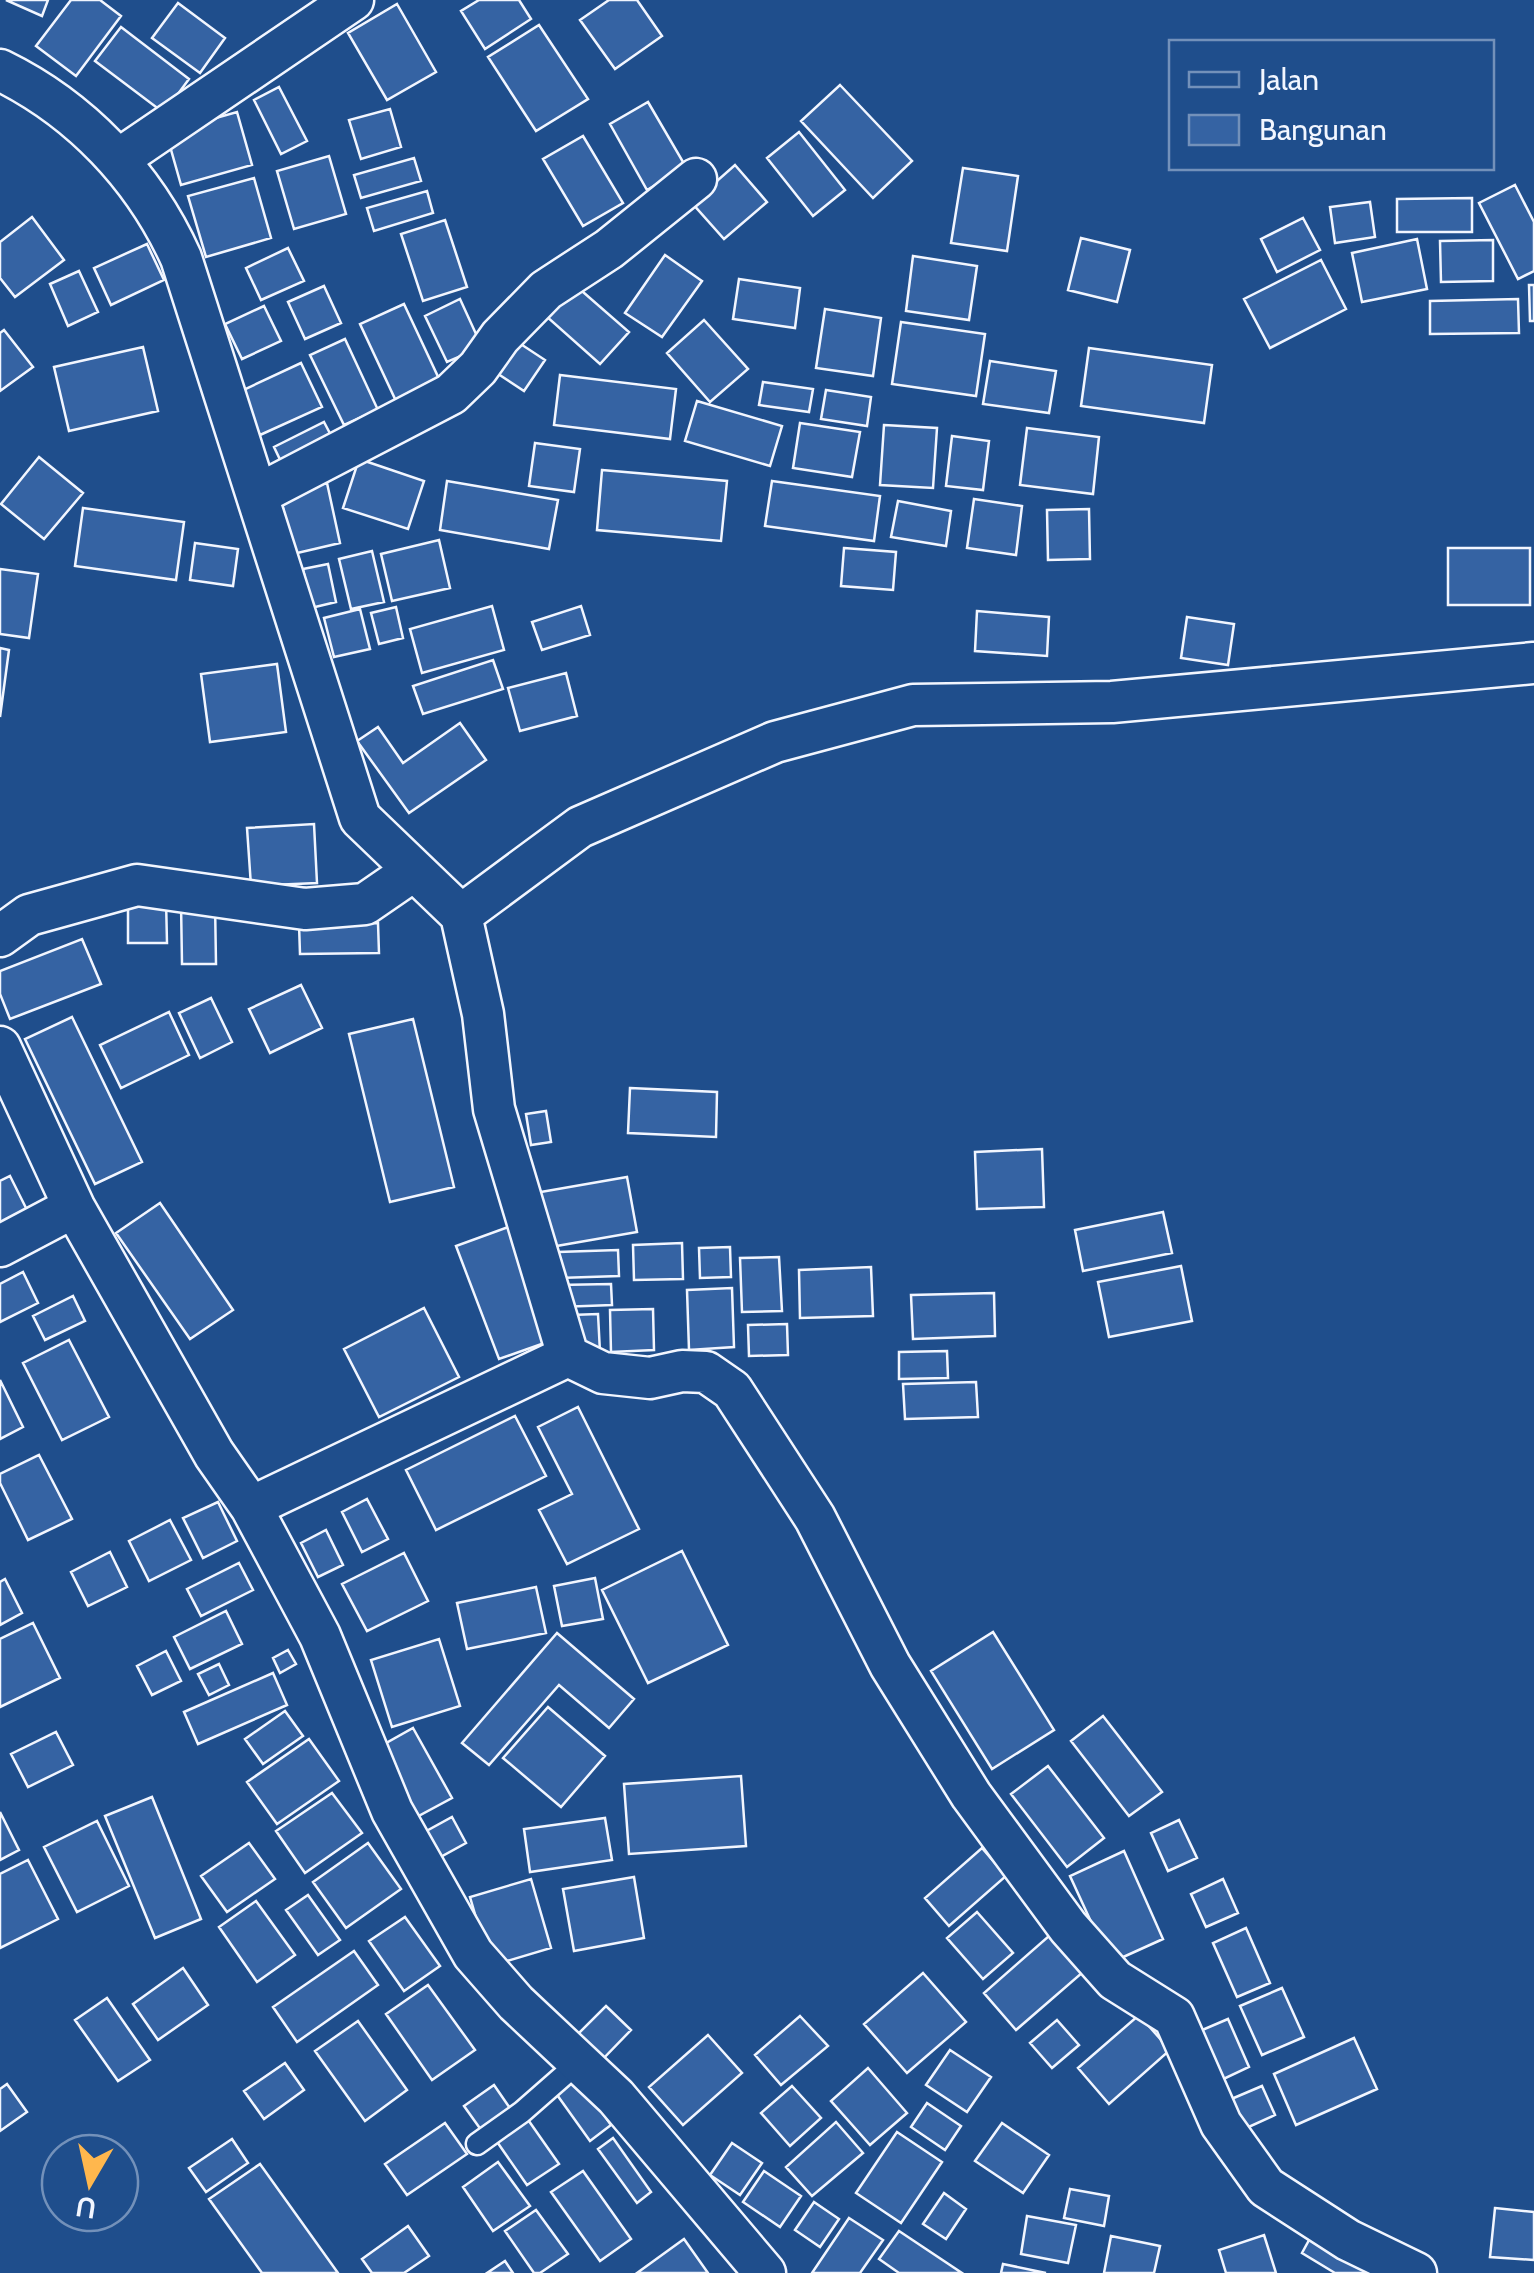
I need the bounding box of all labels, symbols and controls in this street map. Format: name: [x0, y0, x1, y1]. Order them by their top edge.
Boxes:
legend: [1169, 40, 1494, 170]
text: Jalan: [1258, 61, 1319, 98]
text: Bangunan: [1259, 111, 1387, 148]
north arrow: [40, 2133, 140, 2233]
text: U: [73, 2189, 99, 2226]

